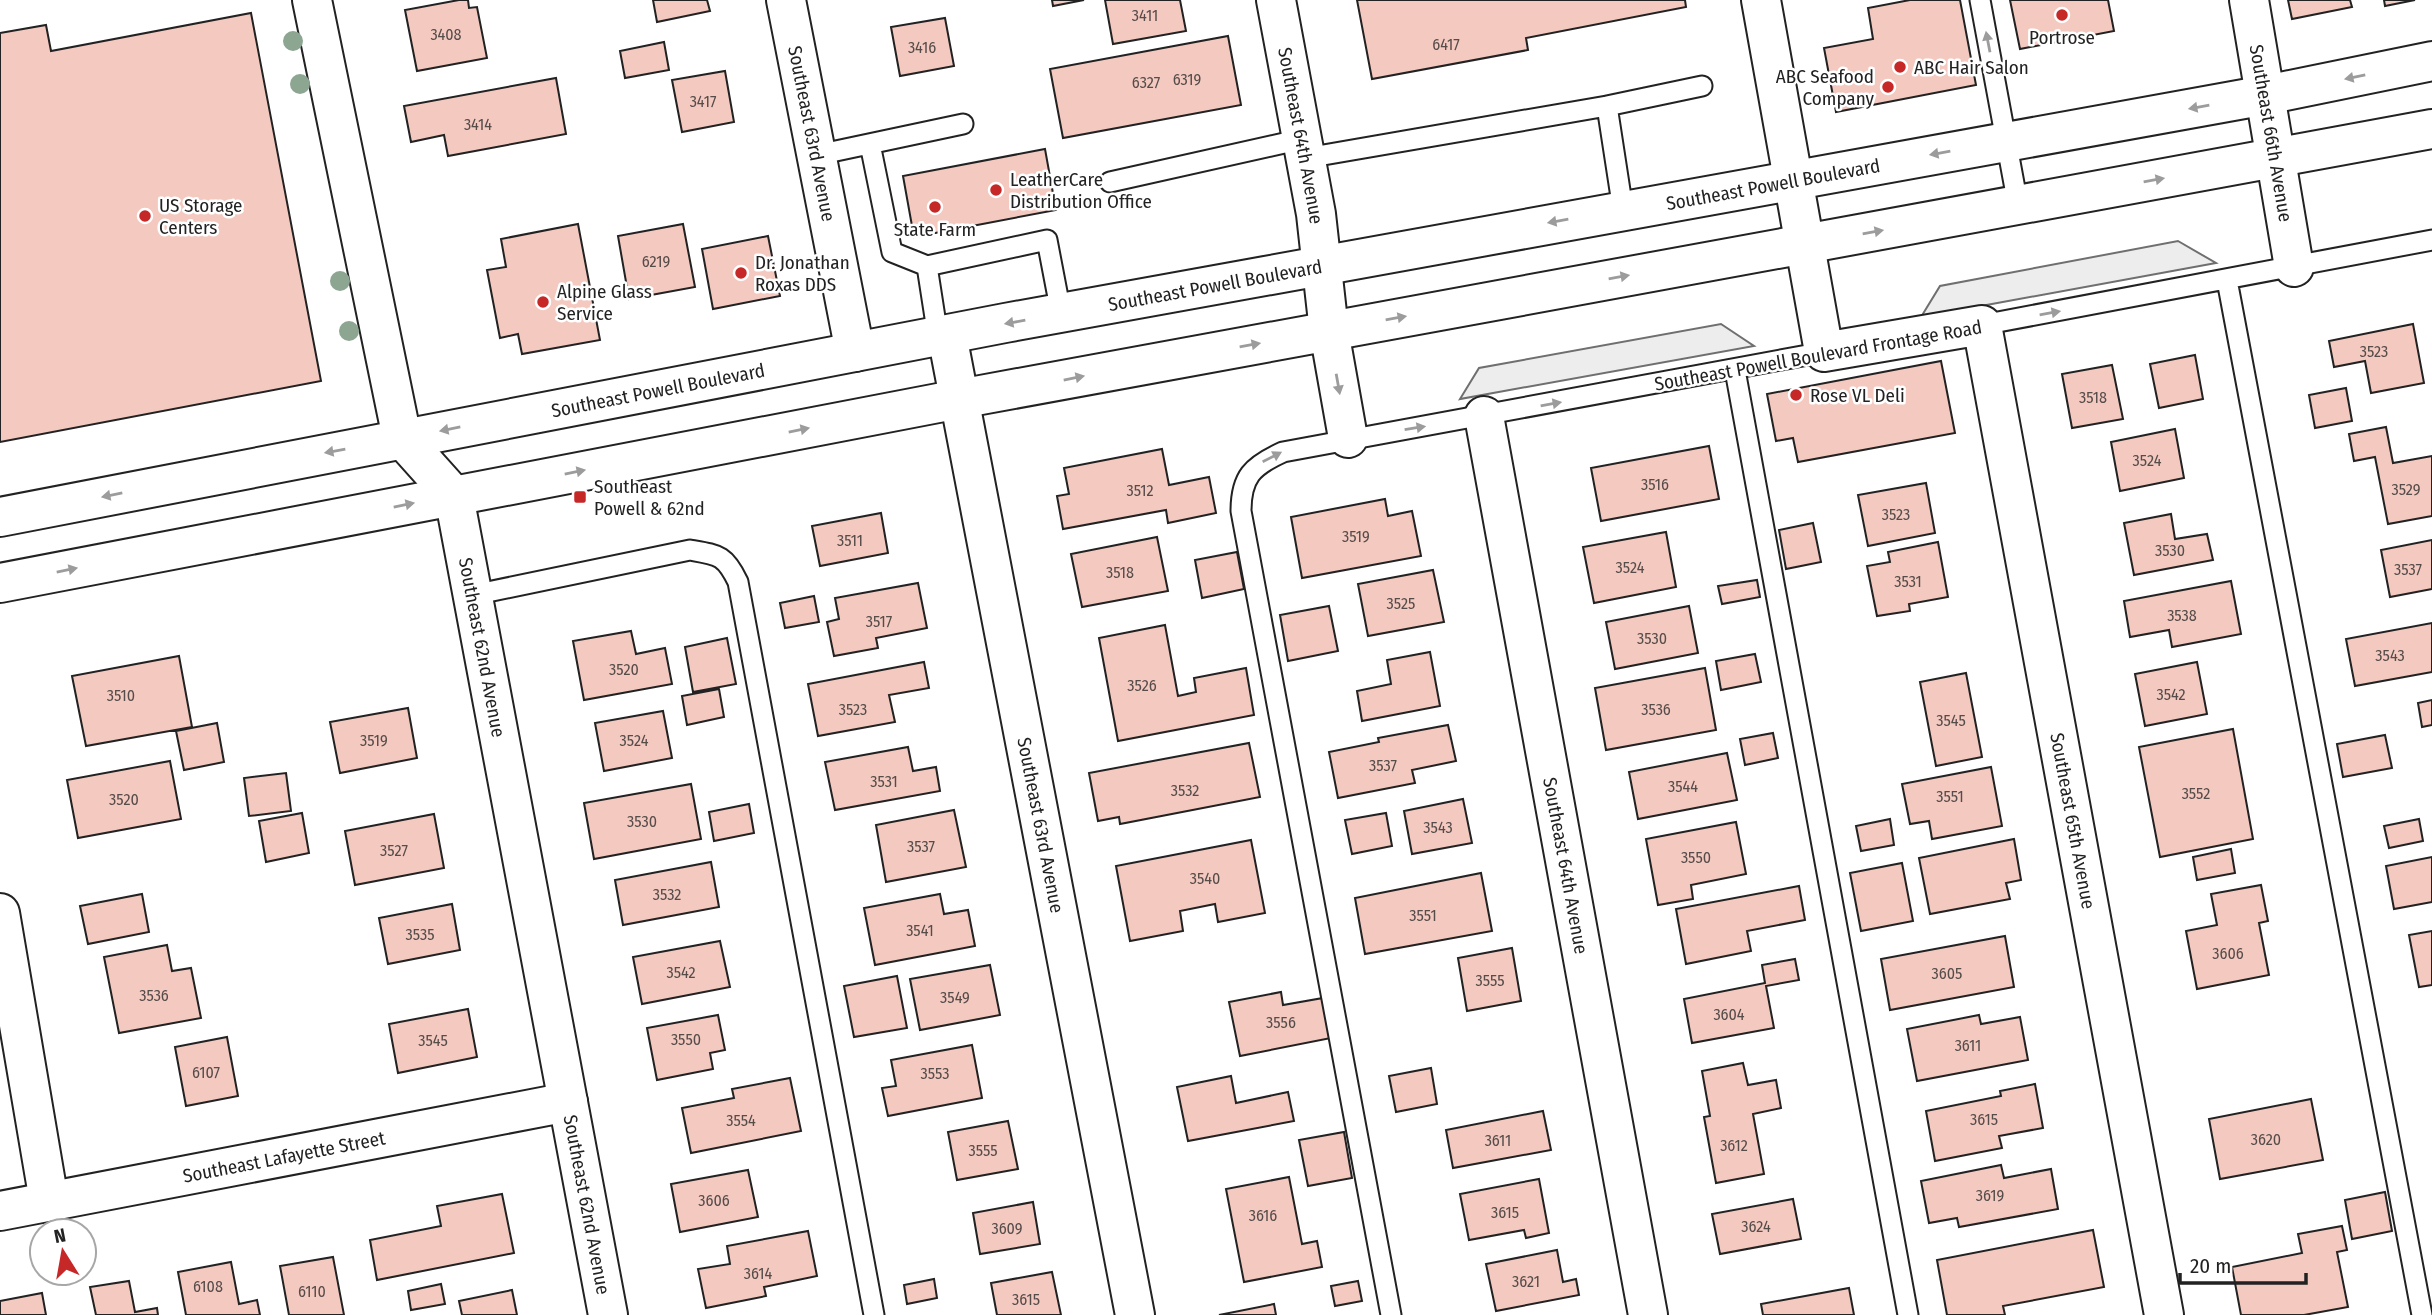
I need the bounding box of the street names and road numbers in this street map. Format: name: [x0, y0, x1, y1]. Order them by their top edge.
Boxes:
street label: Southeast 66th Avenue: [2245, 43, 2297, 224]
street label: Southeast 63rd Avenue: [783, 44, 840, 223]
street label: Southeast 64th Avenue: [1273, 46, 1328, 225]
street label: Southeast Powell Boulevard: [1664, 154, 1882, 215]
street label: Southeast Powell Boulevard: [1106, 255, 1324, 316]
street label: Southeast Powell Boulevard Frontage Road: [1653, 315, 1984, 396]
street label: Southeast Powell Boulevard: [549, 359, 767, 422]
street label: Southeast 62nd Avenue: [454, 556, 510, 739]
street label: Southeast 65th Avenue: [2045, 731, 2100, 911]
street label: Southeast 63rd Avenue: [1012, 735, 1069, 915]
street label: Southeast 64th Avenue: [1538, 775, 1593, 956]
street label: Southeast 62nd Avenue: [559, 1113, 615, 1296]
street label: Southeast Lafayette Street: [181, 1126, 388, 1188]

